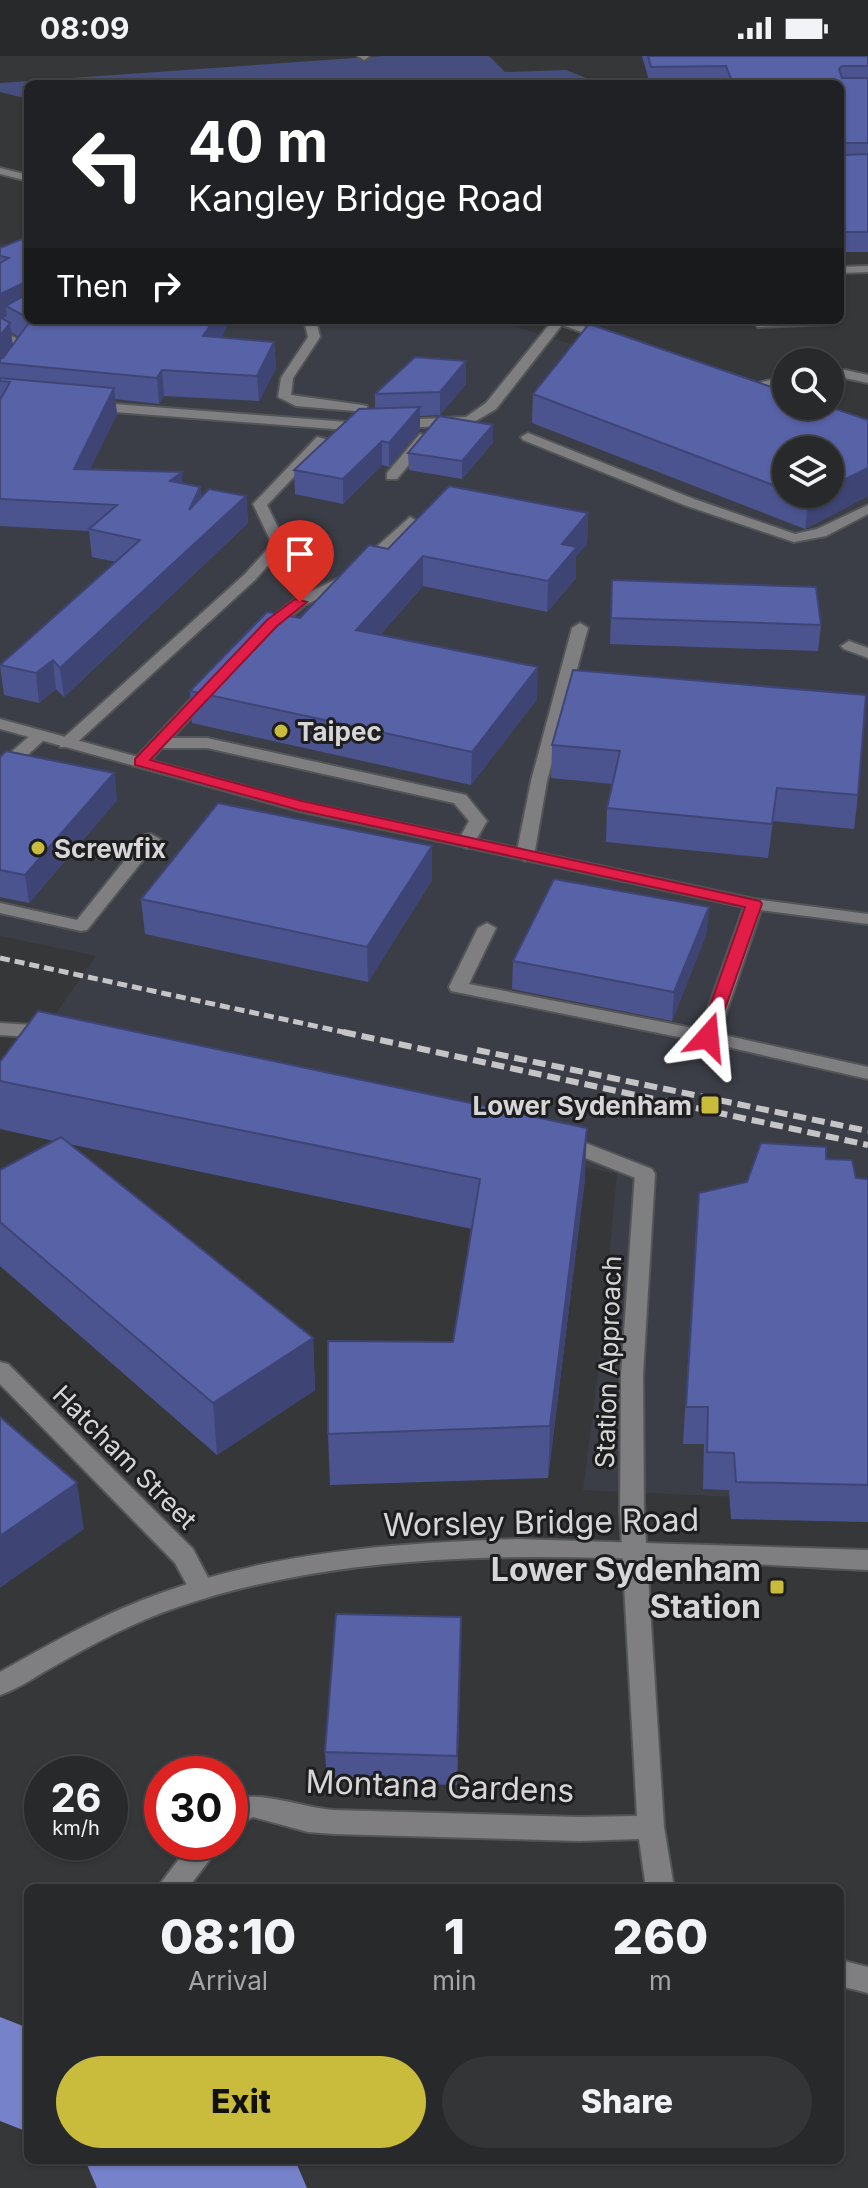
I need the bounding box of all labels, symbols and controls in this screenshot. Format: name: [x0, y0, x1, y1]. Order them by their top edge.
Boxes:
text: 08:09: [40, 10, 130, 46]
text: 40 m: [188, 108, 328, 176]
icon: left: [56, 112, 160, 216]
text: Kangley Bridge Road: [188, 176, 544, 220]
icon: right: [144, 264, 188, 308]
text: Then: [56, 268, 128, 304]
map controls: [772, 348, 844, 508]
button: search: [772, 348, 844, 420]
button: layers: [772, 436, 844, 508]
pin: [266, 520, 334, 602]
icon: arrive: [278, 532, 322, 576]
place label: Taipec: [297, 716, 382, 747]
marker: Taipec: [272, 722, 290, 740]
place label: Screwfix: [54, 833, 166, 864]
marker: Screwfix: [29, 839, 47, 857]
position arrow: [666, 995, 750, 1079]
place label: Lower Sydenham: [472, 1090, 692, 1121]
marker: Lower Sydenham: [699, 1094, 721, 1116]
street label: Station Approach: [589, 1255, 627, 1469]
street label: Hatcham Street: [47, 1379, 203, 1535]
street label: Worsley Bridge Road: [383, 1500, 699, 1544]
place label: Lower Sydenham Station: [491, 1550, 761, 1626]
marker: Lower Sydenham Station: [768, 1578, 786, 1596]
speed limit sign: 30: [144, 1756, 248, 1860]
street label: Montana Gardens: [305, 1762, 575, 1810]
text: 26: [50, 1773, 102, 1822]
text: km/h: [52, 1816, 100, 1840]
text: 08:10: [160, 1907, 296, 1966]
text: 1: [444, 1907, 465, 1966]
text: 260: [613, 1907, 708, 1966]
text: Arrival: [188, 1965, 268, 1996]
text: min: [432, 1965, 477, 1996]
text: m: [649, 1965, 672, 1996]
button: Exit: [56, 2056, 426, 2148]
button: Share: [442, 2056, 812, 2148]

